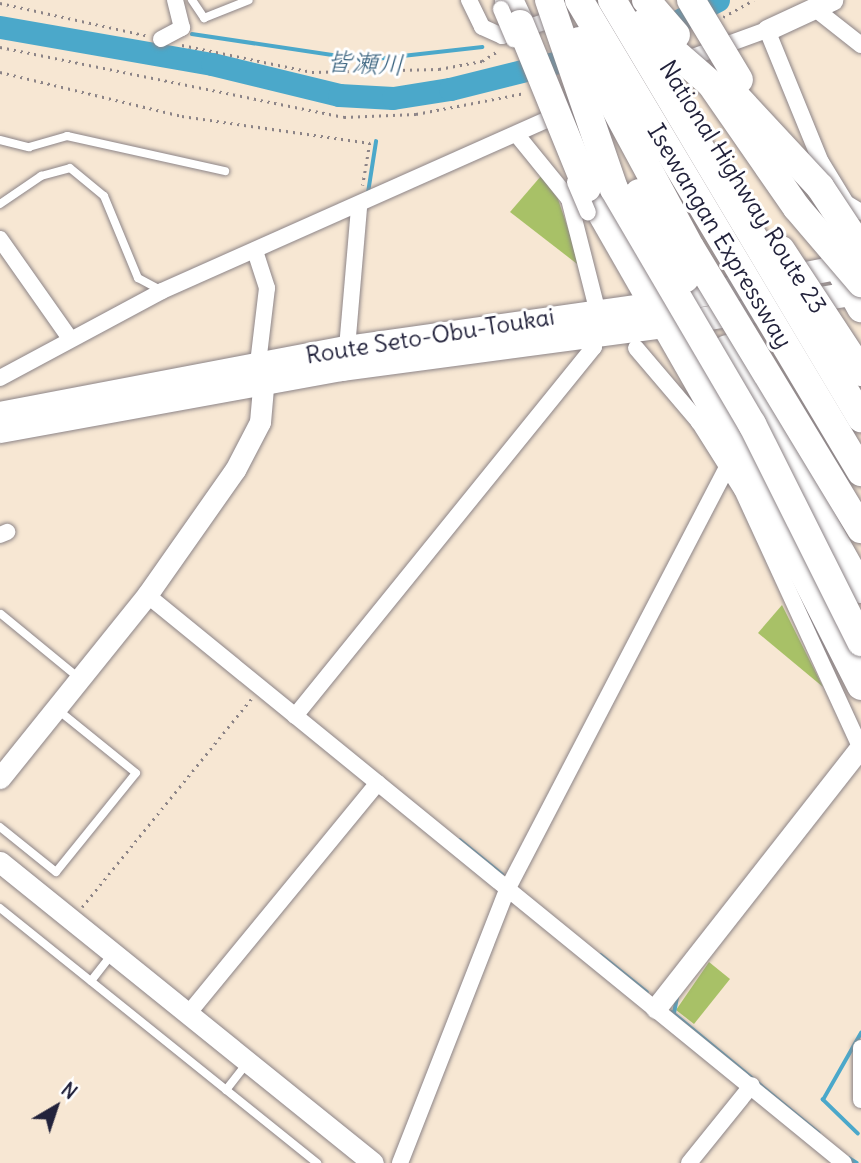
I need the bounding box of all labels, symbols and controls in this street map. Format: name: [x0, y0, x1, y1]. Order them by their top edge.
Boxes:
water label: 皆瀬川: [325, 45, 405, 81]
street label: National Highway Route 23: [653, 55, 833, 319]
street label: Isewangan Expressway: [642, 119, 798, 353]
street label: Route Seto-Obu-Toukai: [304, 302, 556, 370]
north arrow: [21, 1072, 91, 1142]
text: N: [57, 1077, 82, 1104]

